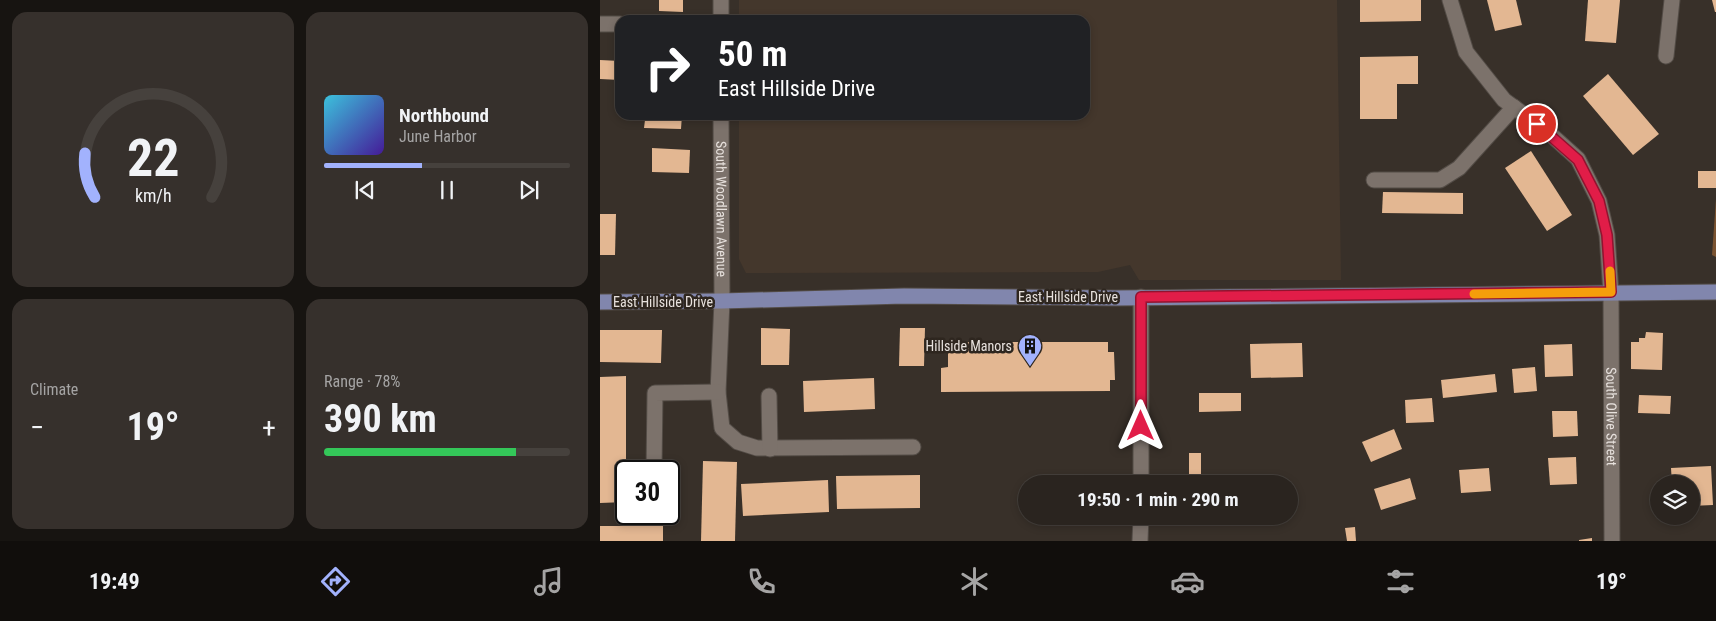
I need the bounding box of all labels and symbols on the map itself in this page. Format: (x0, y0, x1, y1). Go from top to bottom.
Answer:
pin (1516, 103, 1558, 145)
street label: South Woodlawn Avenue (713, 141, 730, 278)
street label: East Hillside Drive (1018, 289, 1118, 305)
street label: East Hillside Drive (613, 294, 713, 310)
building icon: Hillside Manors (1017, 333, 1043, 367)
place label: Hillside Manors (926, 338, 1012, 354)
street label: South Olive Street (1603, 367, 1620, 466)
position arrow (1114, 399, 1166, 451)
speed limit sign: 30 (615, 460, 680, 525)

